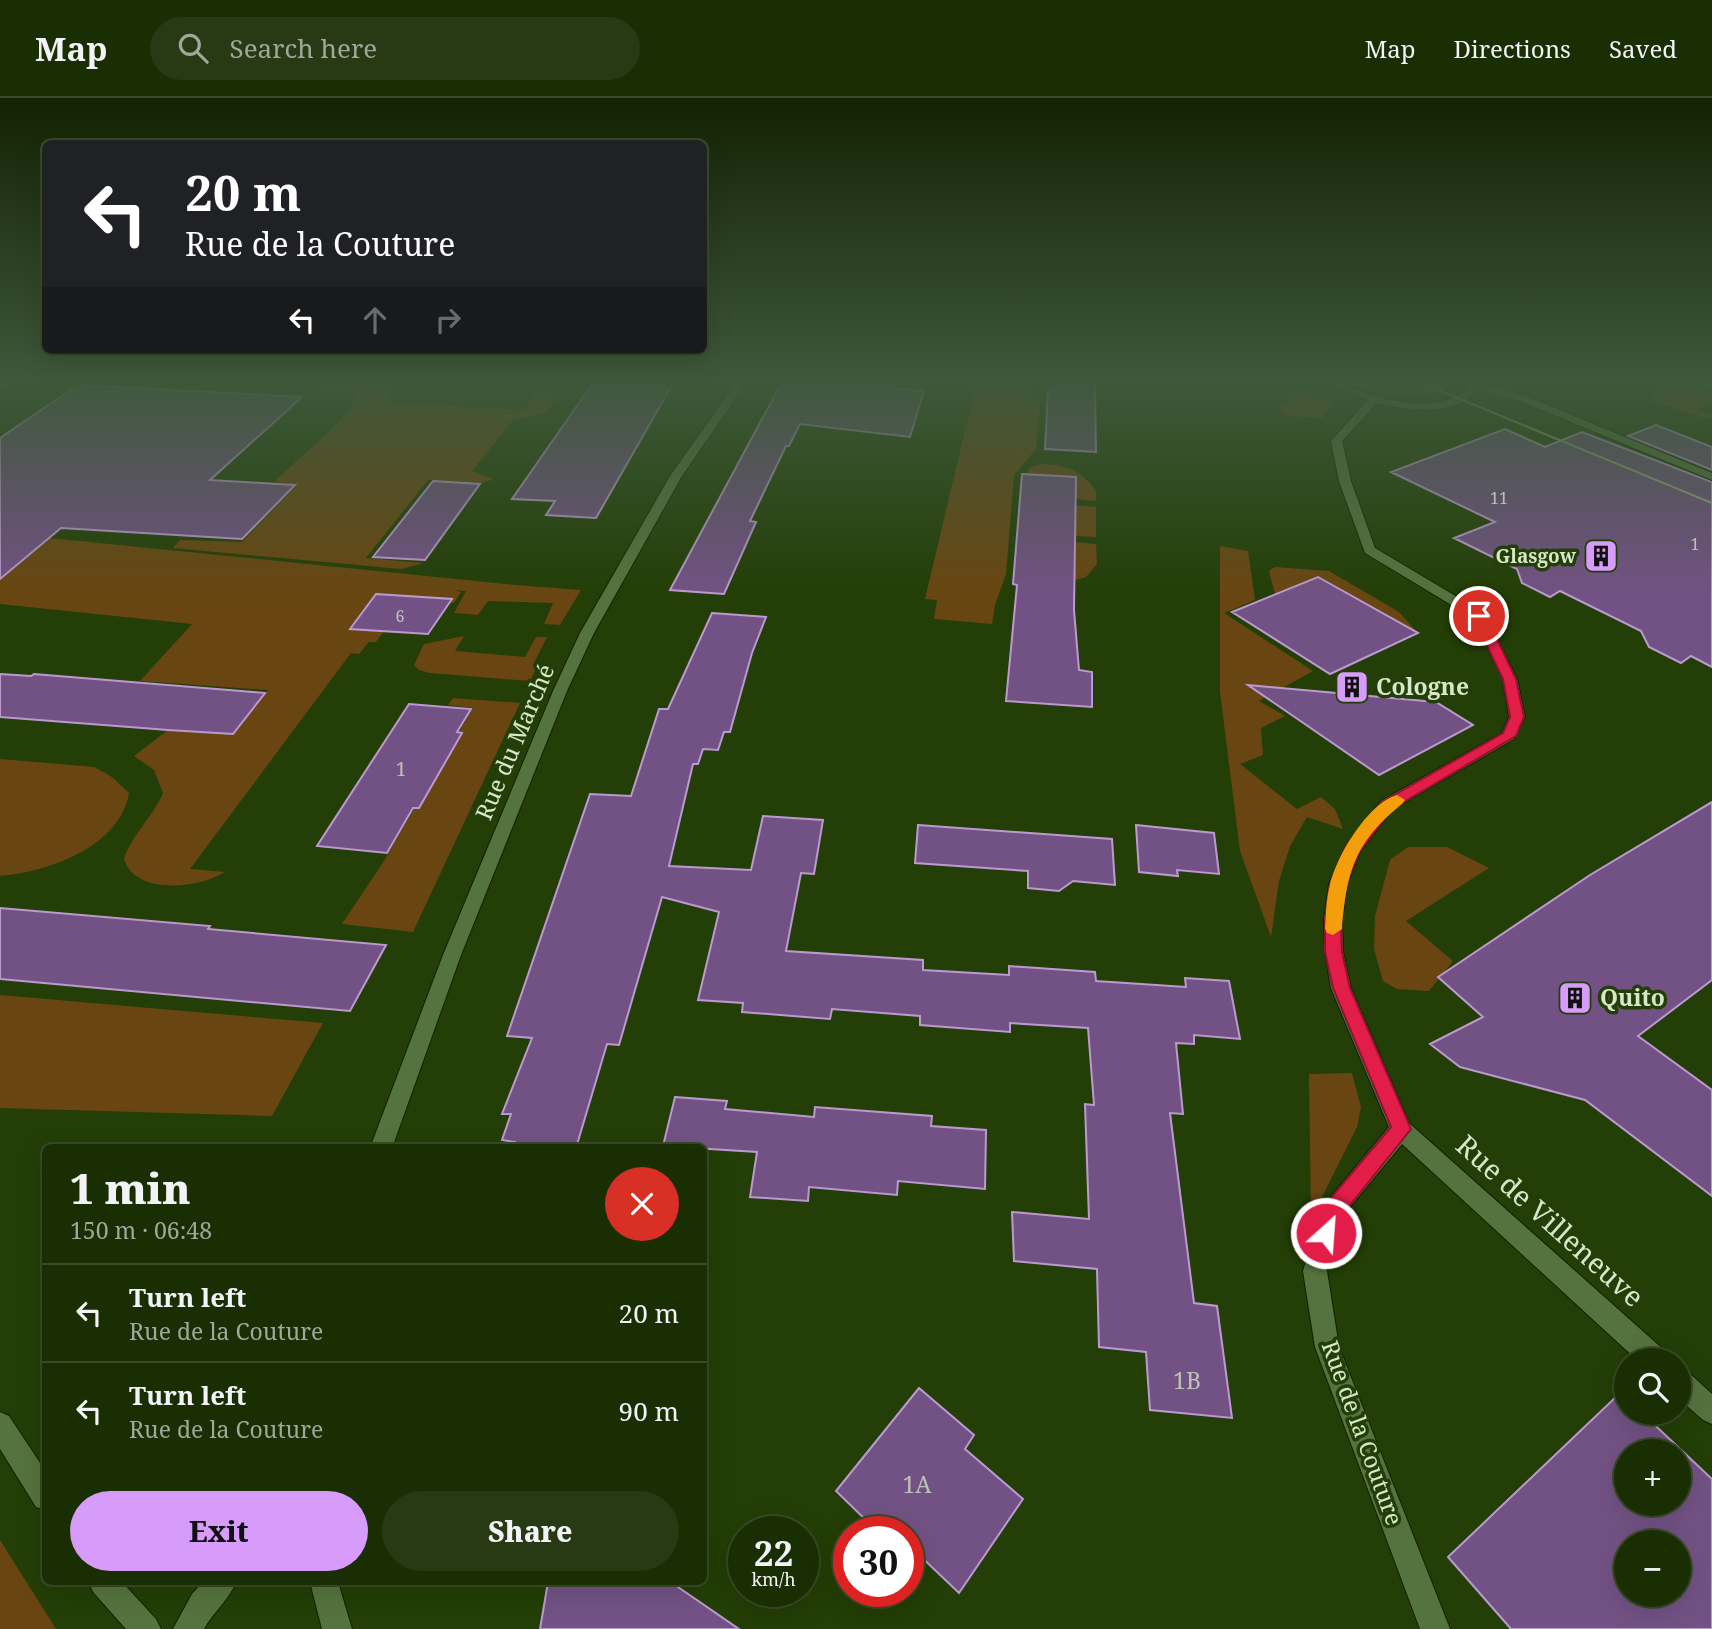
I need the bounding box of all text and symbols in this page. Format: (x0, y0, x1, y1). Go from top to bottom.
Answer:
search box (150, 17, 640, 80)
text: Map (35, 26, 108, 71)
icon: search (174, 29, 212, 67)
text: Search here (230, 30, 377, 66)
text: Map (1365, 32, 1416, 65)
text: Directions (1454, 32, 1571, 65)
text: Saved (1609, 32, 1677, 65)
text: 20 m (185, 159, 301, 225)
icon: left (70, 168, 161, 259)
text: Rue de la Couture (185, 222, 455, 265)
icon: left (283, 301, 321, 339)
icon: ahead (356, 301, 394, 339)
icon: right (429, 301, 467, 339)
house number: 11 (1490, 487, 1508, 509)
house number: 1 (1691, 533, 1699, 555)
building icon: Glasgow (1582, 537, 1620, 575)
place label: Glasgow (1496, 543, 1577, 569)
pin (1449, 586, 1509, 646)
icon: arrive (1460, 597, 1498, 635)
house number: 6 (396, 605, 405, 627)
street label: Rue du Marché (467, 659, 561, 824)
building icon: Cologne (1333, 668, 1371, 706)
place label: Cologne (1376, 670, 1469, 702)
house number: 1 (396, 756, 406, 782)
building icon: Quito (1556, 979, 1594, 1017)
place label: Quito (1600, 981, 1665, 1013)
street label: Rue de Villeneuve (1449, 1126, 1653, 1315)
text: 1 min (70, 1159, 191, 1216)
button: close (605, 1167, 679, 1241)
position arrow (1289, 1196, 1363, 1270)
text: 150 m · 06:48 (70, 1214, 212, 1246)
text: Turn left (129, 1279, 246, 1315)
icon: left (70, 1294, 108, 1332)
text: 20 m (619, 1295, 679, 1331)
text: Rue de la Couture (129, 1315, 323, 1347)
street label: Rue de la Couture (1315, 1336, 1411, 1529)
map controls (1614, 1348, 1691, 1607)
button: search (1614, 1348, 1691, 1425)
house number: 1B (1173, 1364, 1201, 1396)
text: Turn left (129, 1377, 246, 1413)
icon: left (70, 1392, 108, 1430)
text: 90 m (619, 1393, 679, 1429)
text: Rue de la Couture (129, 1413, 323, 1445)
button: + (1614, 1439, 1691, 1516)
house number: 1A (902, 1468, 932, 1500)
button: Exit (70, 1491, 368, 1571)
button: Share (382, 1491, 679, 1571)
speed limit sign: 30 (833, 1516, 924, 1607)
text: 22 (754, 1529, 793, 1576)
button: − (1614, 1530, 1691, 1607)
text: km/h (751, 1567, 796, 1591)

